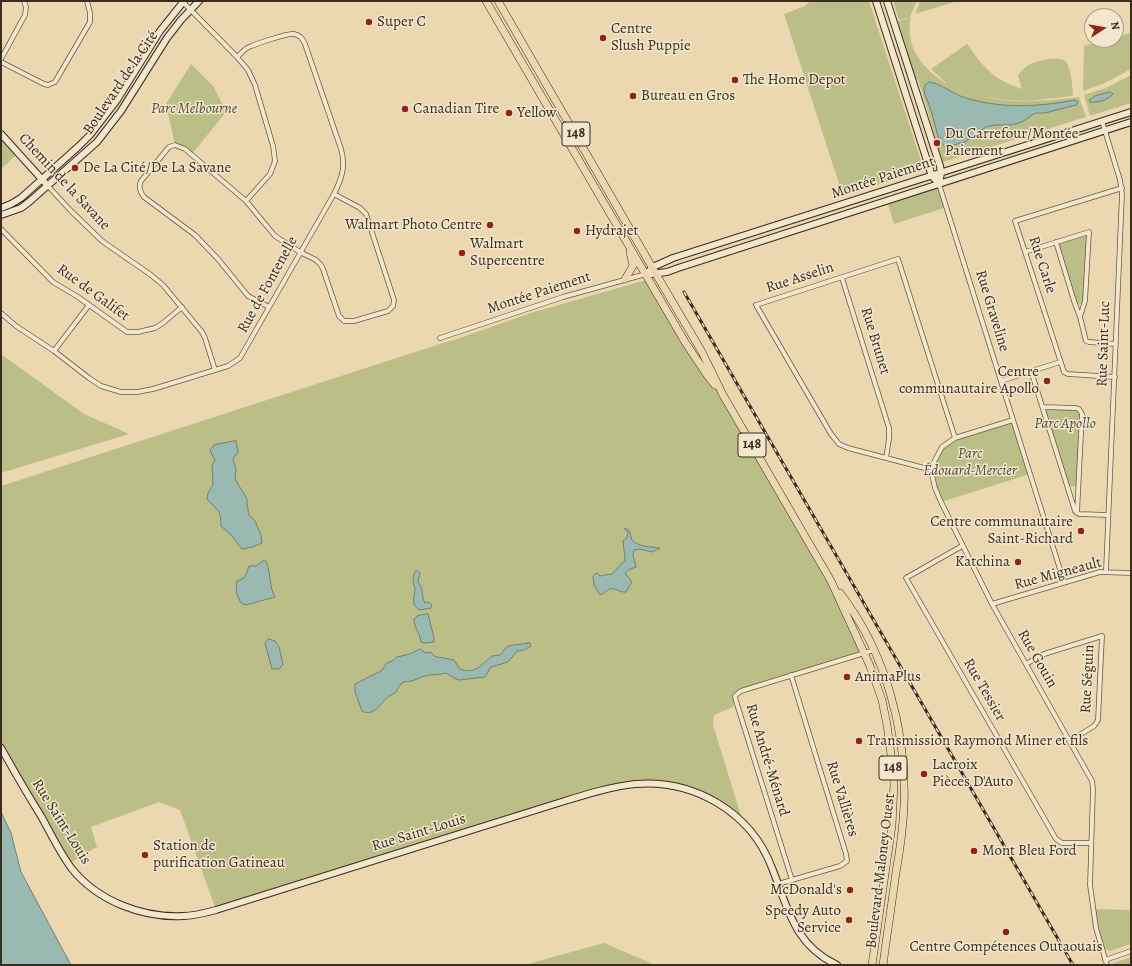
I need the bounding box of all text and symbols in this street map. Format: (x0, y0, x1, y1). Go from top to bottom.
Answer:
north arrow (1084, 8, 1124, 48)
place label: Super C (377, 13, 426, 31)
marker: Super C (364, 17, 374, 27)
place label: Centre Slush Puppie (611, 20, 691, 55)
text: N (1107, 20, 1123, 31)
street label: Boulevard de la Cité (80, 28, 162, 138)
marker: Centre Slush Puppie (598, 33, 608, 43)
place label: The Home Depot (743, 71, 846, 89)
marker: The Home Depot (730, 75, 740, 85)
place label: Bureau en Gros (641, 87, 735, 105)
marker: Bureau en Gros (628, 91, 638, 101)
park label: Parc Melbourne (151, 100, 237, 118)
place label: Canadian Tire (413, 100, 499, 118)
marker: Canadian Tire (400, 104, 410, 114)
place label: Yellow (517, 104, 556, 122)
marker: Yellow (504, 108, 514, 118)
road number: 148 (562, 122, 590, 146)
place label: Du Carrefour/Montée Paiement (945, 125, 1078, 160)
street label: Chemin de la Savane (14, 130, 114, 234)
marker: Du Carrefour/Montée Paiement (932, 138, 942, 148)
street label: Montée Paiement (829, 153, 937, 203)
place label: De La Cité/De La Savane (83, 159, 231, 177)
marker: De La Cité/De La Savane (70, 163, 80, 173)
place label: Walmart Photo Centre (345, 216, 482, 234)
marker: Walmart Photo Centre (485, 220, 495, 230)
place label: Hydrajet (585, 222, 638, 240)
marker: Hydrajet (572, 226, 582, 236)
street label: Rue de Fontenelle (234, 234, 302, 336)
street label: Rue Carle (1024, 234, 1060, 296)
place label: Walmart Supercentre (470, 235, 545, 270)
marker: Walmart Supercentre (457, 248, 467, 258)
street label: Rue Asselin (764, 259, 836, 297)
street label: Rue de Galifet (53, 261, 133, 325)
street label: Montée Paiement (485, 268, 593, 318)
street label: Rue Graveline (971, 268, 1013, 354)
street label: Rue Saint-Luc (1094, 301, 1114, 387)
street label: Rue Brunet (856, 305, 894, 377)
place label: Centre communautaire Apollo (899, 363, 1039, 398)
marker: Centre communautaire Apollo (1042, 376, 1052, 386)
park label: Parc Apollo (1034, 415, 1096, 433)
road number: 148 (738, 433, 766, 457)
park label: Parc Édouard-Mercier (923, 445, 1017, 480)
place label: Centre communautaire Saint-Richard (930, 513, 1073, 548)
marker: Centre communautaire Saint-Richard (1076, 526, 1086, 536)
place label: Katchina (955, 553, 1010, 571)
street label: Rue Migneault (1012, 554, 1104, 594)
marker: Katchina (1013, 557, 1023, 567)
street label: Rue Gouin (1013, 627, 1061, 691)
street label: Rue Séguin (1077, 644, 1099, 714)
street label: Rue Tessier (959, 655, 1009, 725)
place label: AnimaPlus (855, 668, 921, 686)
marker: AnimaPlus (842, 672, 852, 682)
street label: Rue André-Ménard (741, 702, 793, 818)
place label: Transmission Raymond Miner et fils (867, 732, 1088, 750)
marker: Transmission Raymond Miner et fils (854, 736, 864, 746)
road number: 148 (879, 756, 907, 780)
place label: Lacroix Pièces D'Auto (932, 756, 1013, 791)
street label: Rue Vallières (822, 759, 862, 839)
marker: Lacroix Pièces D'Auto (919, 769, 929, 779)
street label: Rue Saint-Louis (28, 776, 94, 868)
street label: Boulevard Maloney Ouest (863, 792, 899, 950)
street label: Rue Saint-Louis (370, 810, 468, 856)
place label: Station de purification Gatineau (153, 837, 285, 872)
place label: Mont Bleu Ford (982, 842, 1077, 860)
marker: Mont Bleu Ford (969, 846, 979, 856)
marker: Station de purification Gatineau (140, 850, 150, 860)
place label: McDonald's (770, 881, 842, 899)
marker: McDonald's (845, 885, 855, 895)
place label: Speedy Auto Service (765, 902, 841, 937)
marker: Speedy Auto Service (844, 915, 854, 925)
marker: Centre Compétences Outaouais (1001, 927, 1011, 937)
place label: Centre Compétences Outaouais (910, 938, 1102, 956)

